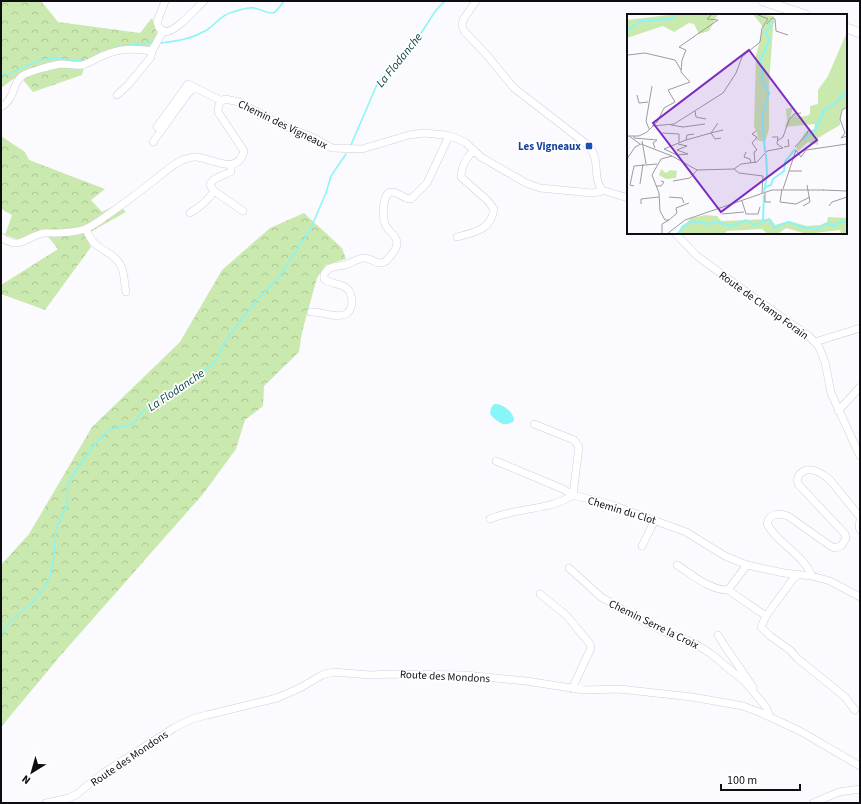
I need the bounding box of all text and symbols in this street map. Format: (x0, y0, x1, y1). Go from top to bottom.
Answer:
inset map (627, 14, 847, 234)
water label: La Flodanche (372, 29, 427, 91)
street label: Chemin des Vigneaux (236, 96, 330, 153)
place label: Les Vigneaux (518, 139, 581, 154)
marker: Les Vigneaux (584, 141, 594, 151)
street label: Route de Champ Forain (716, 268, 812, 343)
water label: La Flodanche (144, 365, 208, 416)
street label: Chemin du Clot (586, 493, 658, 528)
street label: Chemin Serre la Croix (606, 596, 701, 653)
street label: Route des Mondons (399, 667, 491, 686)
street label: Route des Mondons (88, 727, 171, 790)
north arrow (12, 752, 52, 792)
scale bar (721, 766, 800, 792)
text: N (19, 771, 34, 788)
text: 100 m (727, 772, 757, 789)

